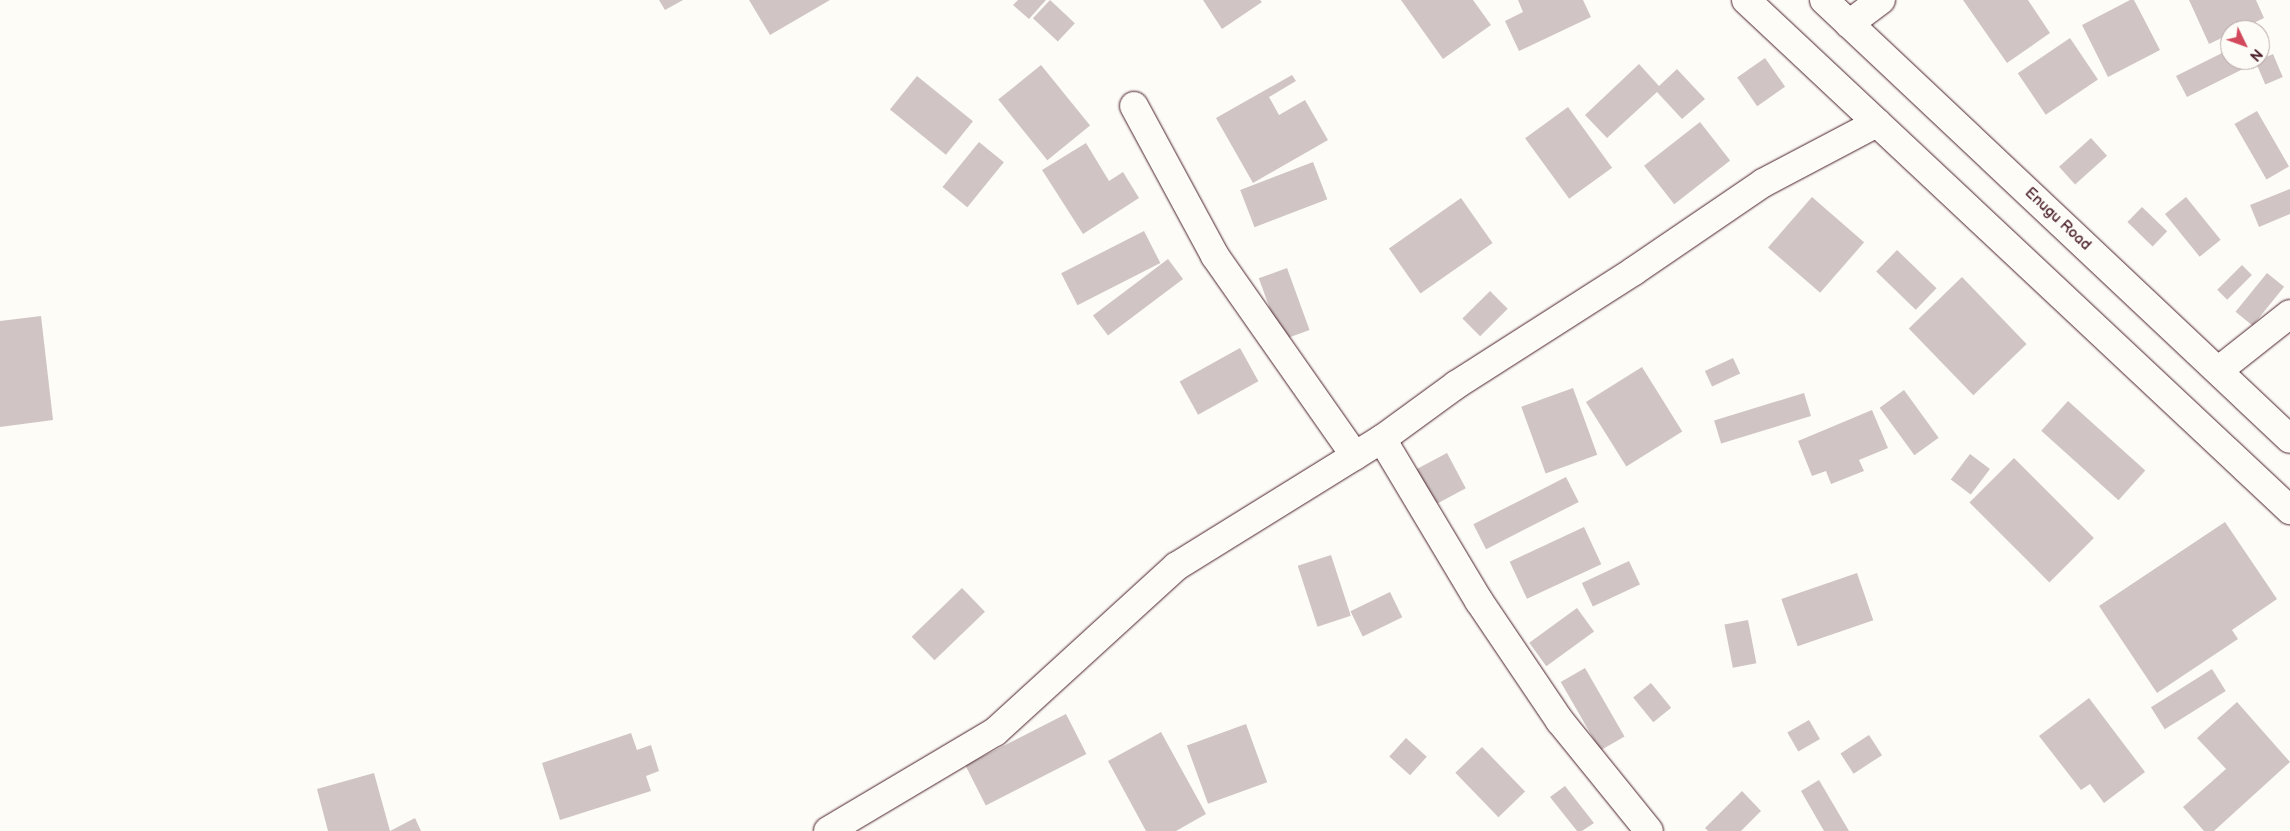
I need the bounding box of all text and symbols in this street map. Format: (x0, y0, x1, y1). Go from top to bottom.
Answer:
north arrow (2220, 20, 2270, 70)
text: N (2246, 45, 2266, 64)
street label: Enugu Road (2021, 184, 2095, 254)

